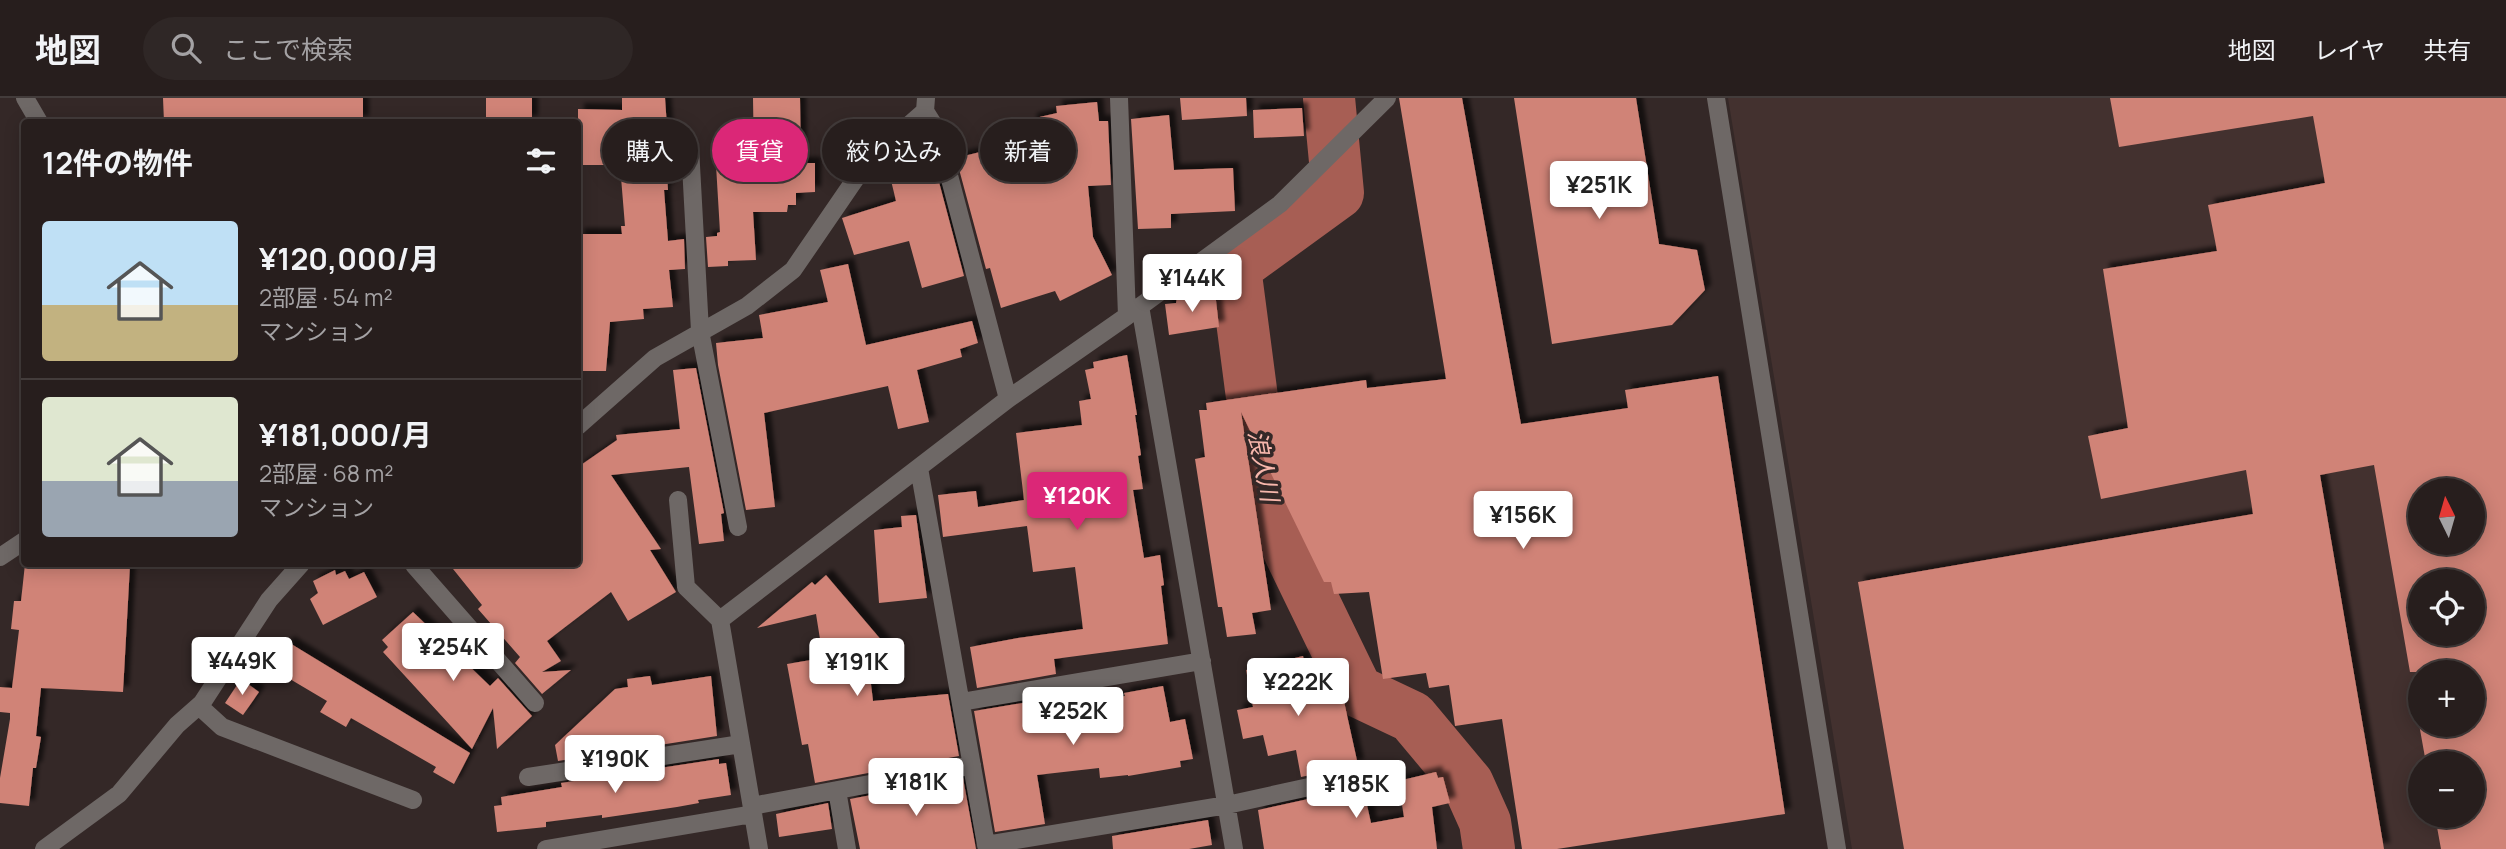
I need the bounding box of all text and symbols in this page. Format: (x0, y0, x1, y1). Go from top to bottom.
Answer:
search box (143, 17, 633, 80)
text: 地図 (35, 27, 101, 72)
icon: search (167, 29, 205, 67)
text: ここで検索 (223, 31, 353, 67)
text: 地図 (2228, 33, 2276, 66)
text: レイヤ (2314, 33, 2385, 66)
text: 共有 (2423, 33, 2471, 66)
chip: 購入 (602, 119, 698, 182)
chip: 賃貸 (712, 119, 808, 182)
chip: 絞り込み (822, 119, 966, 182)
chip: 新着 (980, 119, 1076, 182)
text: 12件の物件 (42, 142, 193, 183)
icon: filters (522, 142, 560, 180)
pin: ¥251K (1550, 162, 1648, 221)
text: ¥251K (1566, 168, 1632, 200)
text: ¥120,000/月 (259, 238, 439, 279)
icon: home (98, 249, 182, 333)
pin: ¥144K (1143, 254, 1241, 314)
text: ¥144K (1159, 261, 1225, 293)
text: 2部屋 · 54 m² (259, 281, 393, 313)
text: マンション (259, 315, 374, 347)
text: ¥181,000/月 (259, 414, 432, 455)
icon: home (98, 425, 182, 509)
water label: 浪人川 (1241, 427, 1288, 507)
text: 2部屋 · 68 m² (259, 457, 393, 489)
pin: ¥120K (1028, 472, 1126, 532)
north arrow (2408, 478, 2485, 555)
map controls (2408, 478, 2485, 828)
text: ¥120K (1043, 479, 1111, 511)
text: マンション (259, 491, 374, 523)
pin: ¥156K (1474, 491, 1572, 551)
text: ¥156K (1490, 498, 1556, 530)
button: locate (2408, 569, 2485, 646)
pin: ¥254K (404, 624, 502, 683)
text: ¥254K (418, 630, 488, 662)
pin: ¥449K (193, 638, 291, 697)
pin: ¥191K (808, 638, 906, 698)
text: ¥449K (208, 644, 276, 676)
text: ¥191K (825, 645, 889, 677)
pin: ¥222K (1249, 658, 1347, 718)
button: + (2408, 660, 2485, 737)
text: ¥222K (1263, 665, 1333, 697)
pin: ¥252K (1024, 688, 1122, 747)
text: ¥252K (1038, 694, 1108, 726)
pin: ¥190K (566, 736, 664, 795)
text: ¥190K (581, 742, 649, 774)
button: − (2408, 751, 2485, 828)
pin: ¥181K (867, 758, 965, 818)
pin: ¥185K (1307, 760, 1405, 820)
text: ¥181K (884, 765, 948, 797)
text: ¥185K (1323, 767, 1389, 799)

